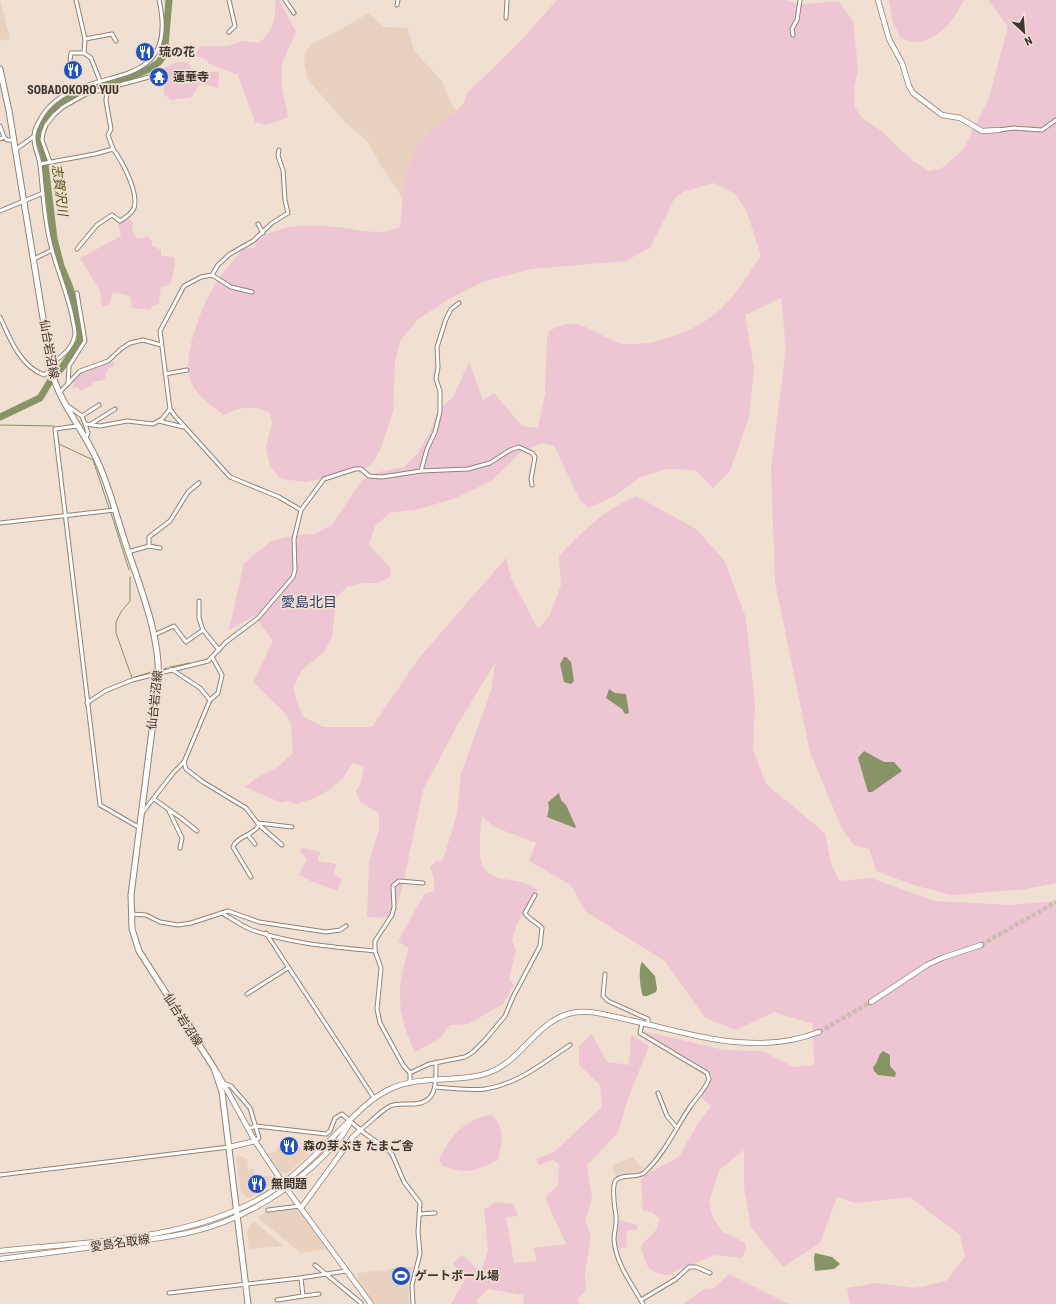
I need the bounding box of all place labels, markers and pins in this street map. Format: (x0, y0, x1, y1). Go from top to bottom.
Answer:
restaurant icon: 琉の花 (134, 41, 156, 63)
place label: 琉の花 (159, 45, 195, 59)
restaurant icon: SOBADOKORO YUU (62, 59, 84, 81)
temple icon: 蓮華寺 (148, 66, 170, 88)
place label: 蓮華寺 (173, 70, 209, 84)
place label: SOBADOKORO YUU (27, 83, 119, 97)
restaurant icon: 森の芽ぶき たまご舎 (278, 1135, 300, 1157)
place label: 森の芽ぶき たまご舎 (303, 1139, 413, 1153)
restaurant icon: 無問題 (246, 1173, 268, 1195)
place label: 無問題 (271, 1177, 307, 1191)
sports icon: ゲートボール場 (390, 1265, 412, 1287)
place label: ゲートボール場 (415, 1269, 499, 1283)

